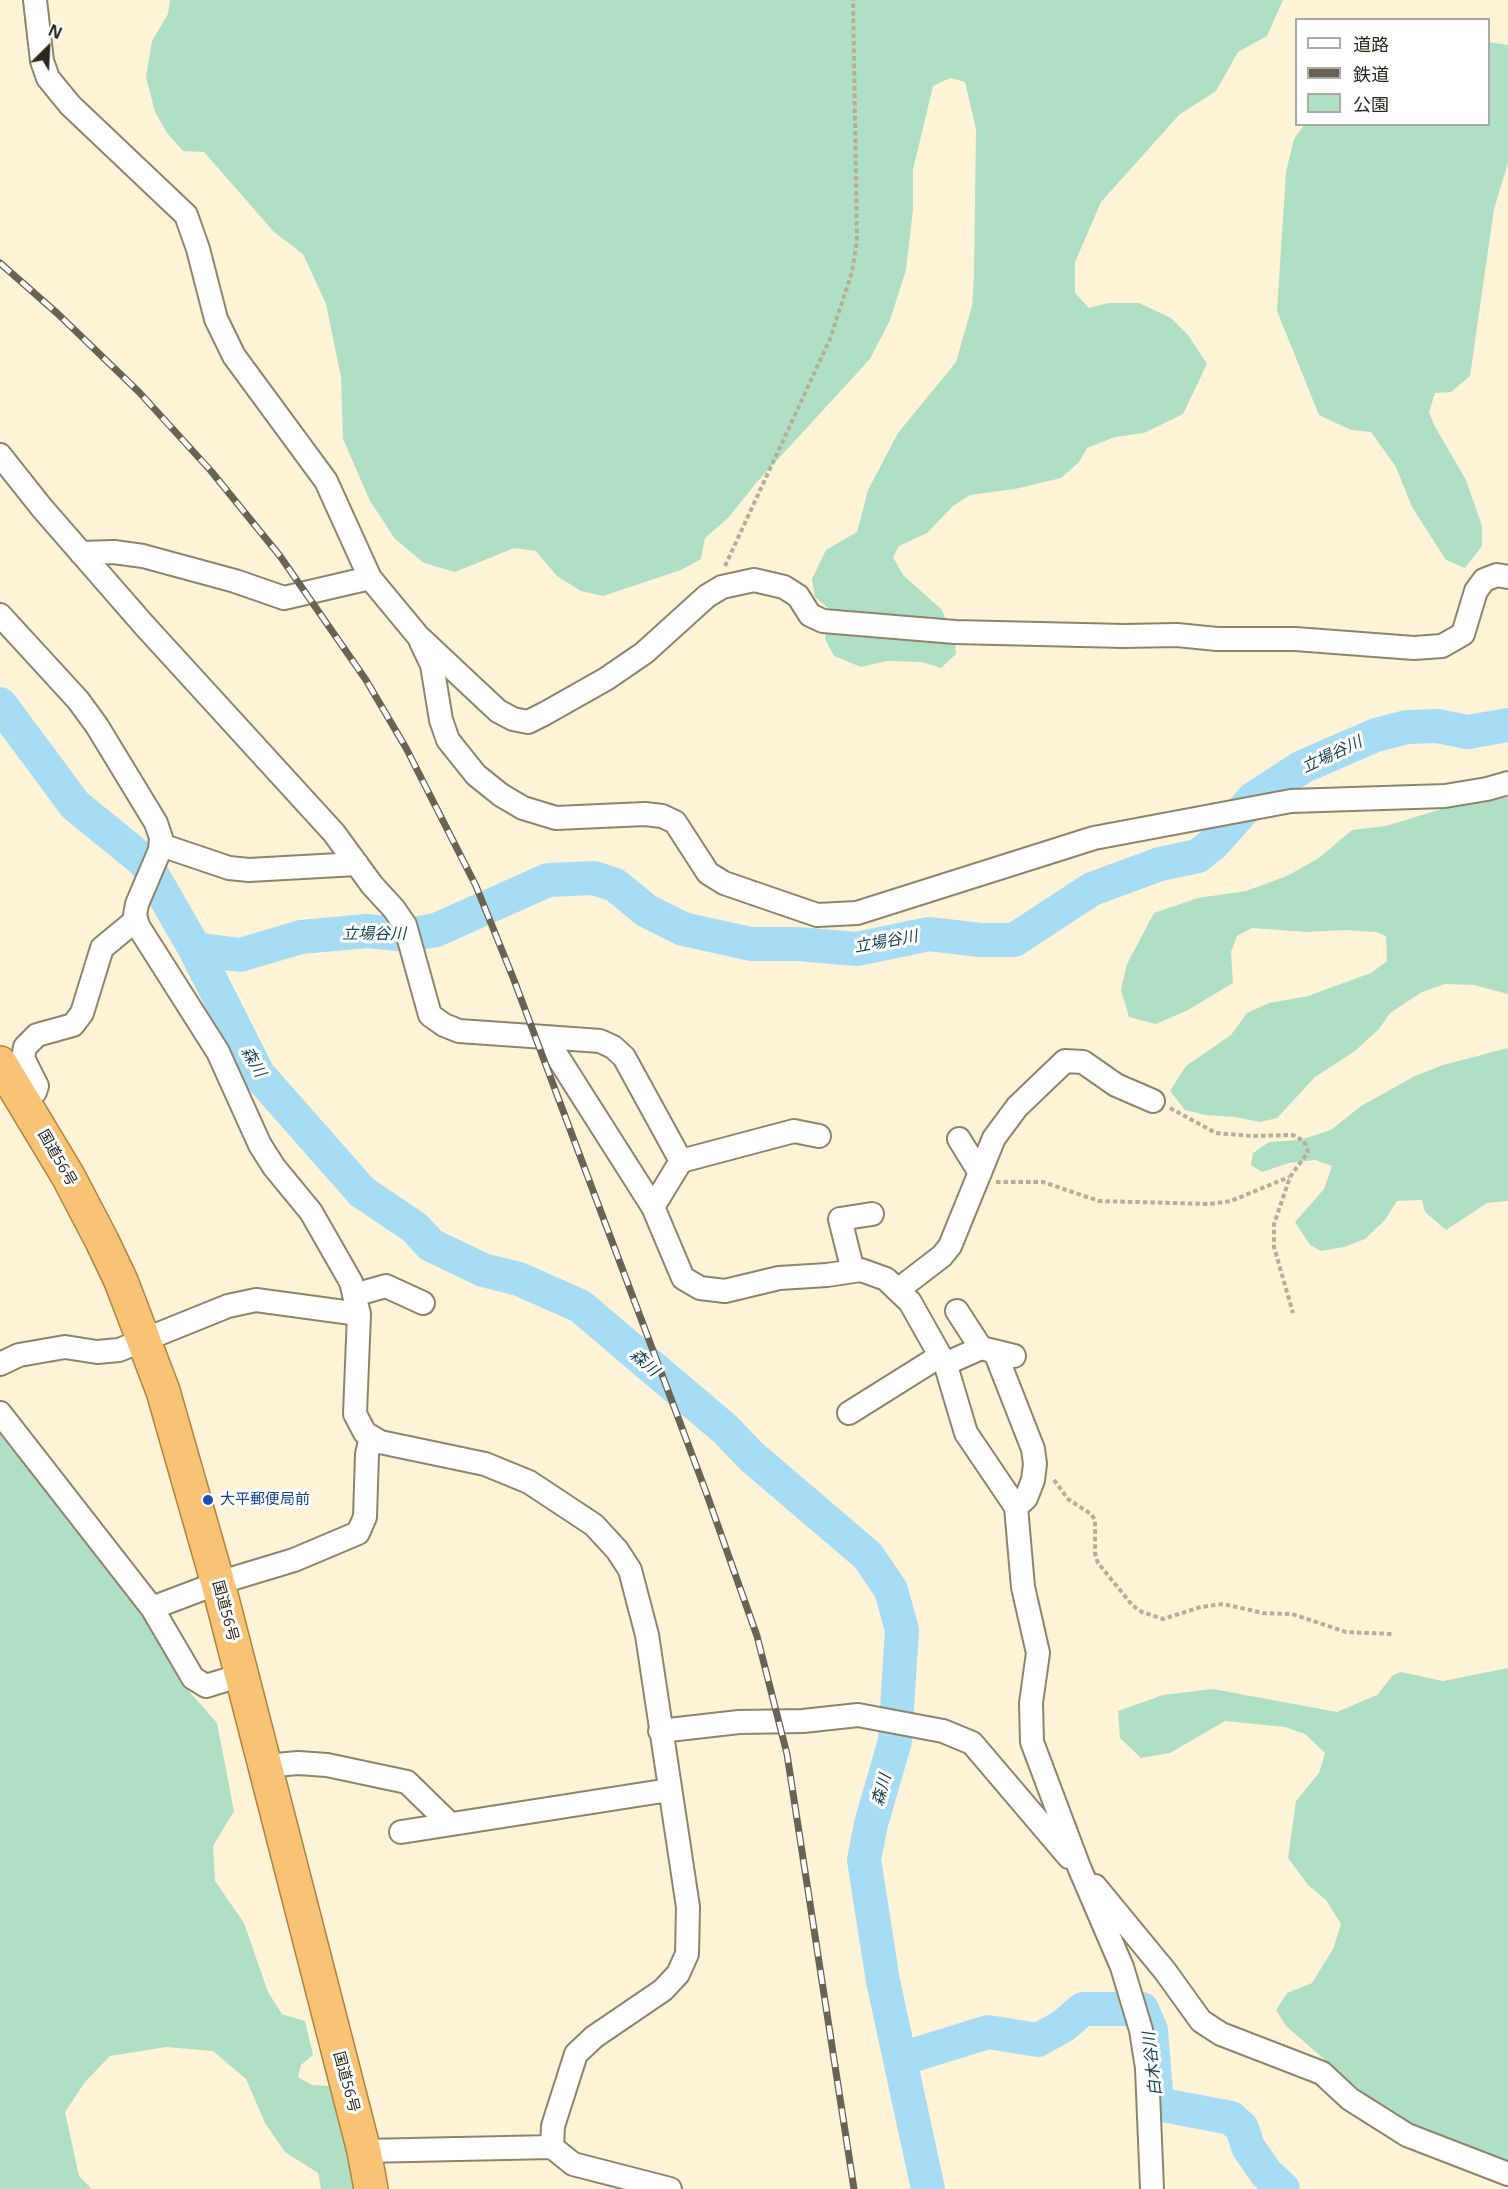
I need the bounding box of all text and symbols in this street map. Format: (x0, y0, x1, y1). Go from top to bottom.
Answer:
north arrow (18, 18, 78, 78)
legend (1295, 18, 1490, 126)
text: N (45, 19, 66, 44)
text: 道路 (1353, 32, 1389, 56)
text: 鉄道 (1353, 62, 1389, 86)
text: 公園 (1353, 92, 1389, 116)
water label: 立場谷川 (1299, 733, 1365, 777)
water label: 立場谷川 (342, 924, 406, 944)
water label: 立場谷川 (853, 927, 919, 957)
water label: 森川 (237, 1043, 269, 1081)
street label: 国道56号 (34, 1127, 80, 1189)
water label: 森川 (626, 1345, 662, 1381)
place label: 大平郵便局前 (220, 1491, 310, 1509)
marker: 大平郵便局前 (201, 1493, 215, 1507)
street label: 国道56号 (208, 1579, 242, 1643)
water label: 森川 (869, 1772, 895, 1808)
water label: 白木谷川 (1140, 2031, 1166, 2097)
street label: 国道56号 (329, 2050, 363, 2114)

